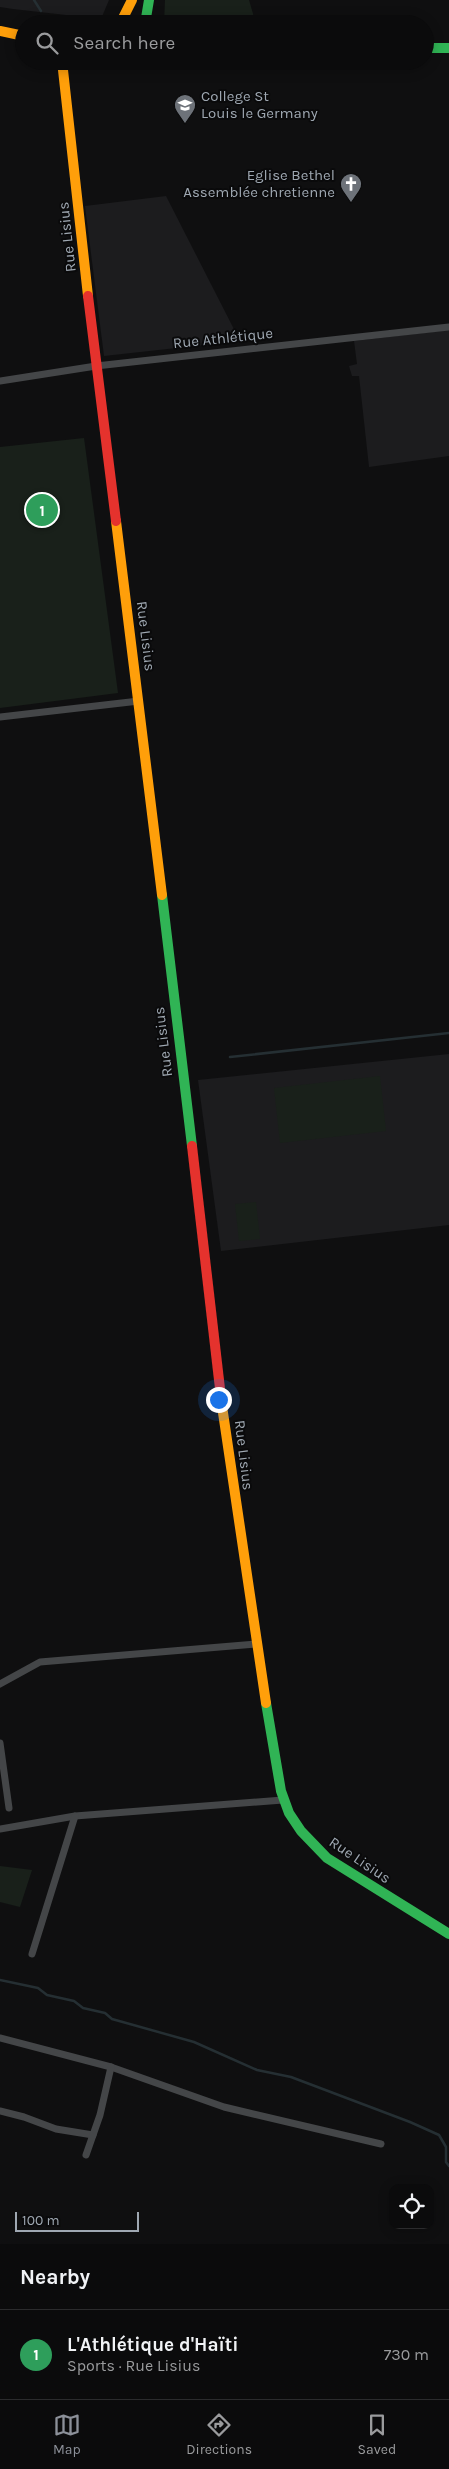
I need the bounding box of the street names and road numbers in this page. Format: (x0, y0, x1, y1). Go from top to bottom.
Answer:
street label: Rue Lisius (54, 201, 80, 273)
street label: Rue Athlétique (172, 324, 274, 352)
street label: Rue Lisius (133, 600, 159, 672)
street label: Rue Lisius (150, 1006, 176, 1078)
street label: Rue Lisius (231, 1419, 257, 1491)
street label: Rue Lisius (326, 1833, 394, 1887)

